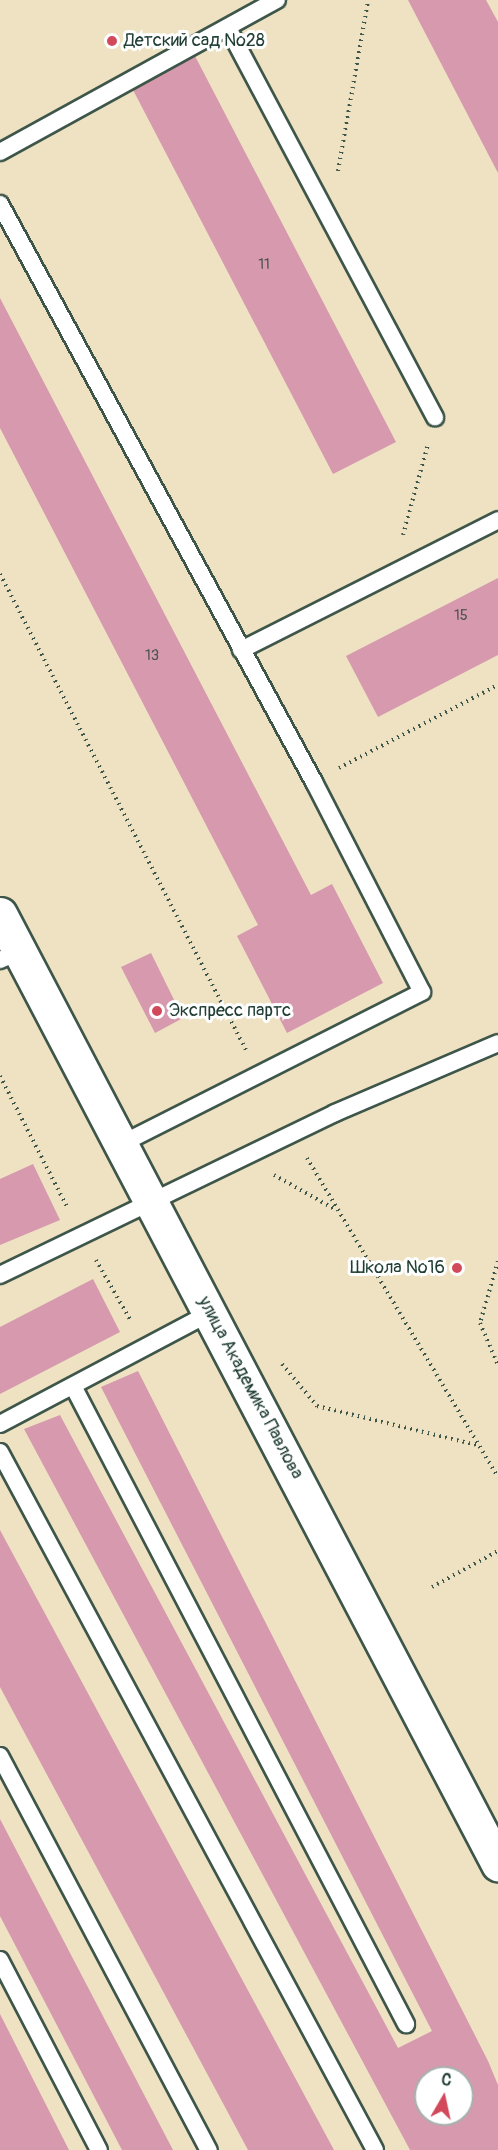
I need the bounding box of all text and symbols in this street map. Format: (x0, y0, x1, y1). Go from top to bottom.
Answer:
place label: Детский сад №28 (124, 30, 265, 52)
marker: Детский сад №28 (105, 34, 119, 48)
house number: 11 (258, 256, 270, 274)
house number: 15 (454, 607, 468, 625)
house number: 13 (145, 647, 159, 665)
place label: Экспресс партс (169, 1000, 291, 1022)
marker: Экспресс партс (150, 1004, 164, 1018)
place label: Школа №16 (350, 1257, 445, 1279)
marker: Школа №16 (450, 1261, 464, 1275)
street label: улица Академика Павлова (193, 1293, 307, 1483)
north arrow (414, 2066, 474, 2126)
text: С (440, 2070, 453, 2091)

